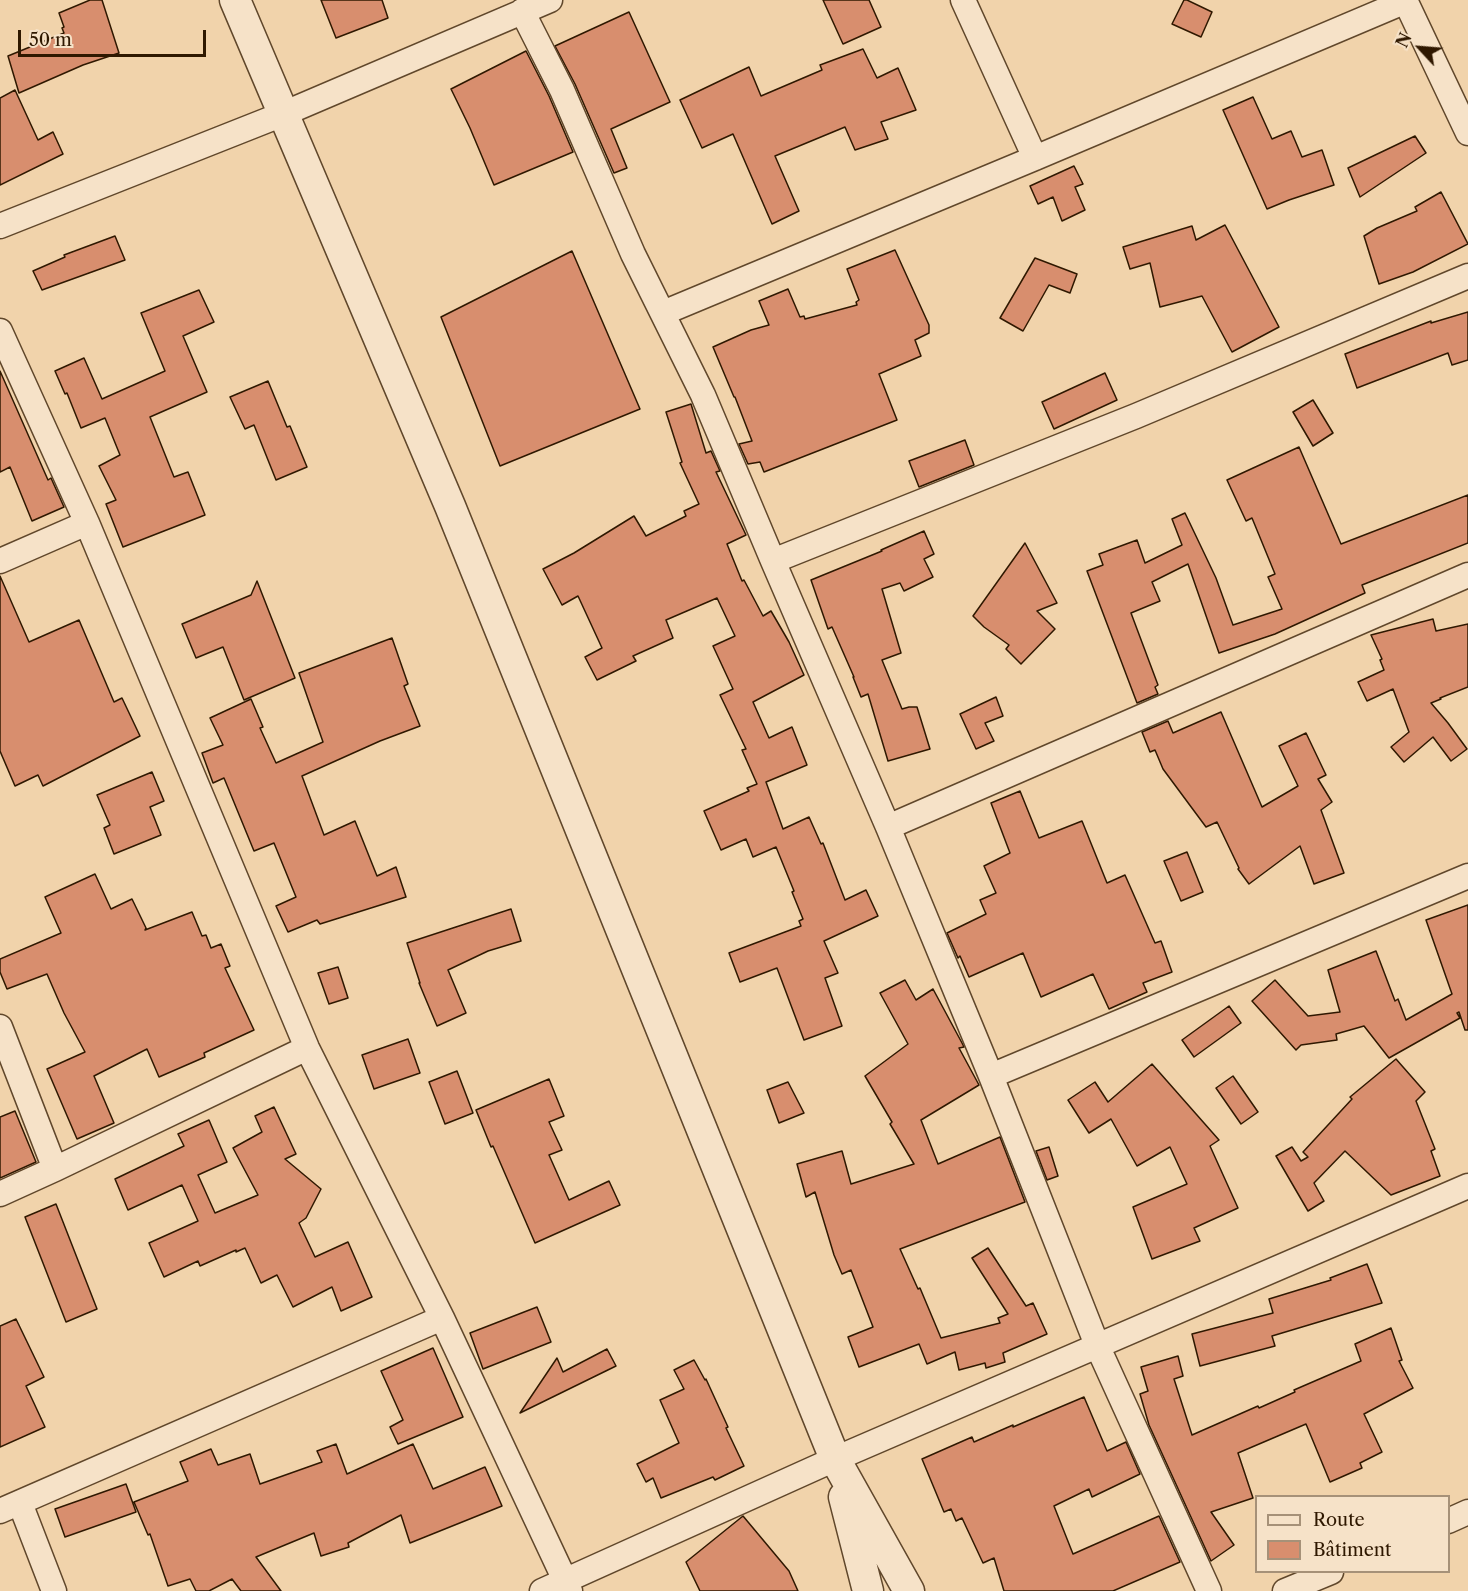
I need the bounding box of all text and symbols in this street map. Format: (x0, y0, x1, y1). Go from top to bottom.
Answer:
scale bar (21, 18, 208, 56)
north arrow (1390, 18, 1450, 78)
text: 50 m (29, 29, 72, 51)
text: N (1392, 29, 1416, 51)
legend (1255, 1495, 1450, 1573)
text: Route (1313, 1509, 1365, 1531)
text: Bâtiment (1313, 1539, 1391, 1561)

